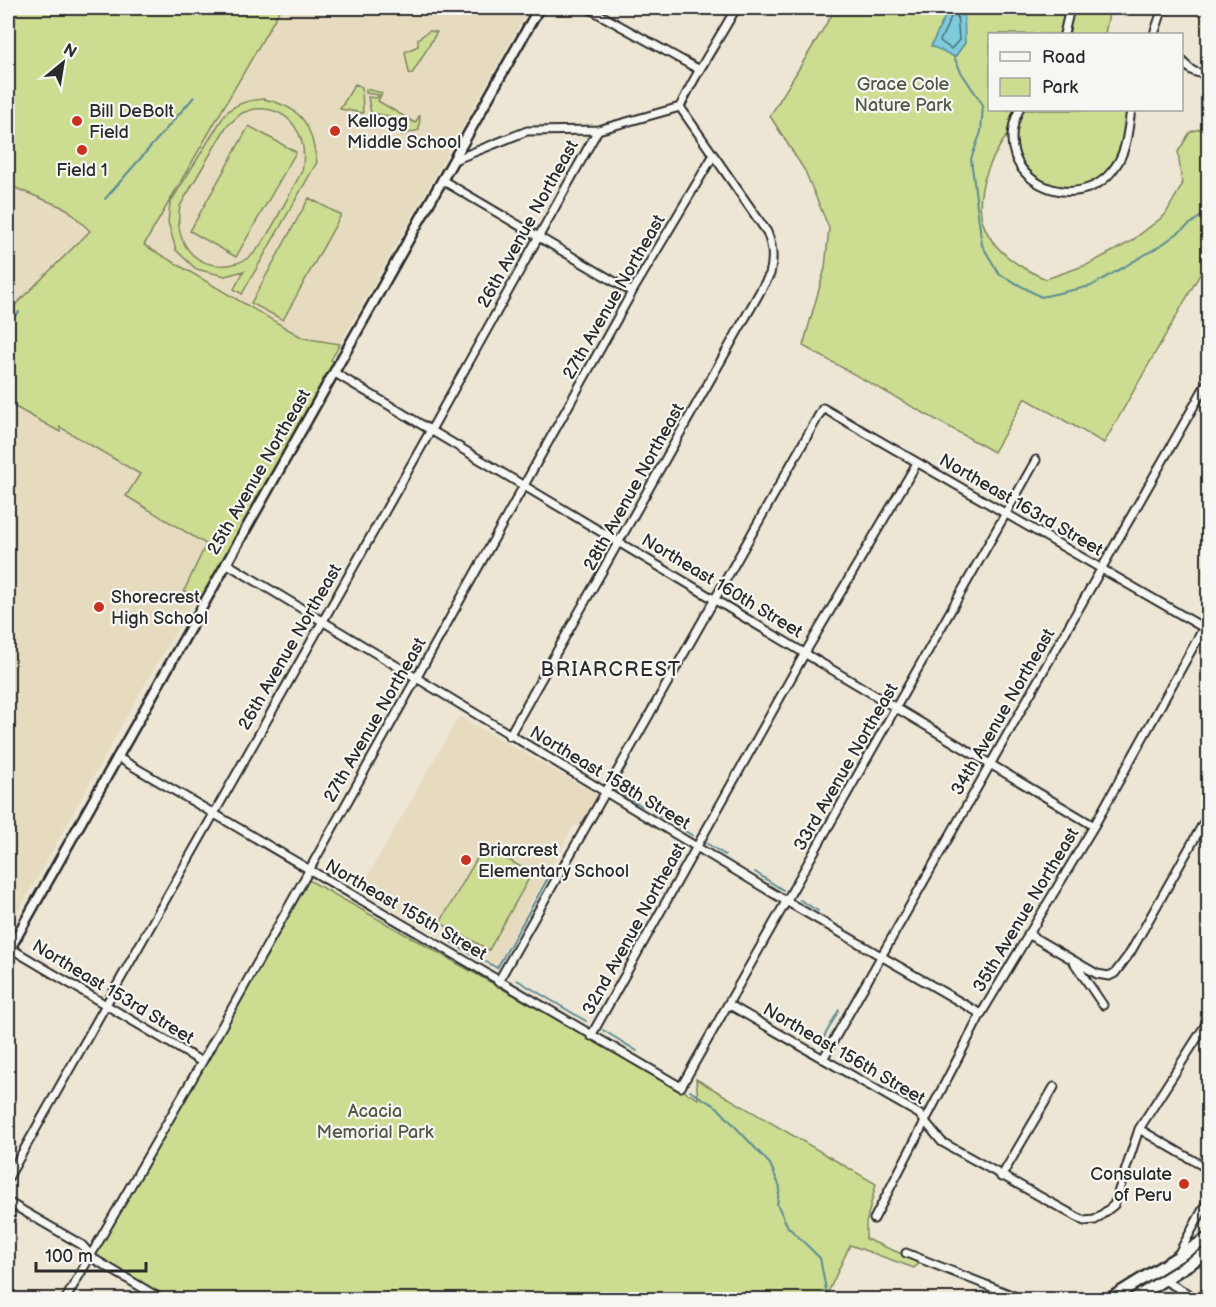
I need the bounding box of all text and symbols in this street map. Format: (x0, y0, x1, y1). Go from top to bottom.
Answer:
north arrow (33, 33, 93, 93)
legend (988, 33, 1183, 111)
text: N (60, 40, 80, 63)
text: Road (1042, 47, 1086, 68)
park label: Grace Cole Nature Park (855, 74, 952, 116)
text: Park (1042, 77, 1078, 98)
place label: Bill DeBolt Field (89, 101, 175, 143)
place label: Kellogg Middle School (347, 111, 461, 153)
marker: Bill DeBolt Field (70, 114, 84, 128)
marker: Kellogg Middle School (328, 124, 342, 138)
street label: 26th Avenue Northeast (473, 136, 583, 312)
marker: Field 1 (75, 143, 89, 157)
place label: Field 1 (56, 160, 108, 181)
street label: 27th Avenue Northeast (558, 211, 670, 383)
street label: 25th Avenue Northeast (203, 385, 315, 559)
street label: 28th Avenue Northeast (579, 399, 689, 574)
street label: Northeast 163rd Street (935, 450, 1107, 561)
street label: Northeast 160th Street (638, 530, 807, 643)
street label: 26th Avenue Northeast (234, 560, 346, 734)
place label: Shorecrest High School (111, 587, 208, 629)
marker: Shorecrest High School (92, 600, 106, 614)
street label: 34th Avenue Northeast (947, 625, 1060, 799)
street label: 27th Avenue Northeast (319, 634, 431, 806)
district label: BRIARCREST (541, 658, 681, 682)
street label: 33rd Avenue Northeast (789, 679, 903, 855)
street label: Northeast 158th Street (526, 722, 694, 834)
street label: 35th Avenue Northeast (969, 824, 1084, 996)
street label: 32nd Avenue Northeast (578, 839, 690, 1019)
place label: Briarcrest Elementary School (478, 840, 629, 882)
marker: Briarcrest Elementary School (459, 853, 473, 867)
street label: Northeast 155th Street (321, 855, 491, 965)
street label: Northeast 153rd Street (28, 935, 198, 1049)
street label: Northeast 156th Street (759, 999, 929, 1109)
park label: Acacia Memorial Park (316, 1101, 434, 1143)
place label: Consulate of Peru (1090, 1164, 1172, 1206)
marker: Consulate of Peru (1177, 1177, 1191, 1191)
scale bar (36, 1235, 146, 1273)
text: 100 m (45, 1246, 93, 1267)

